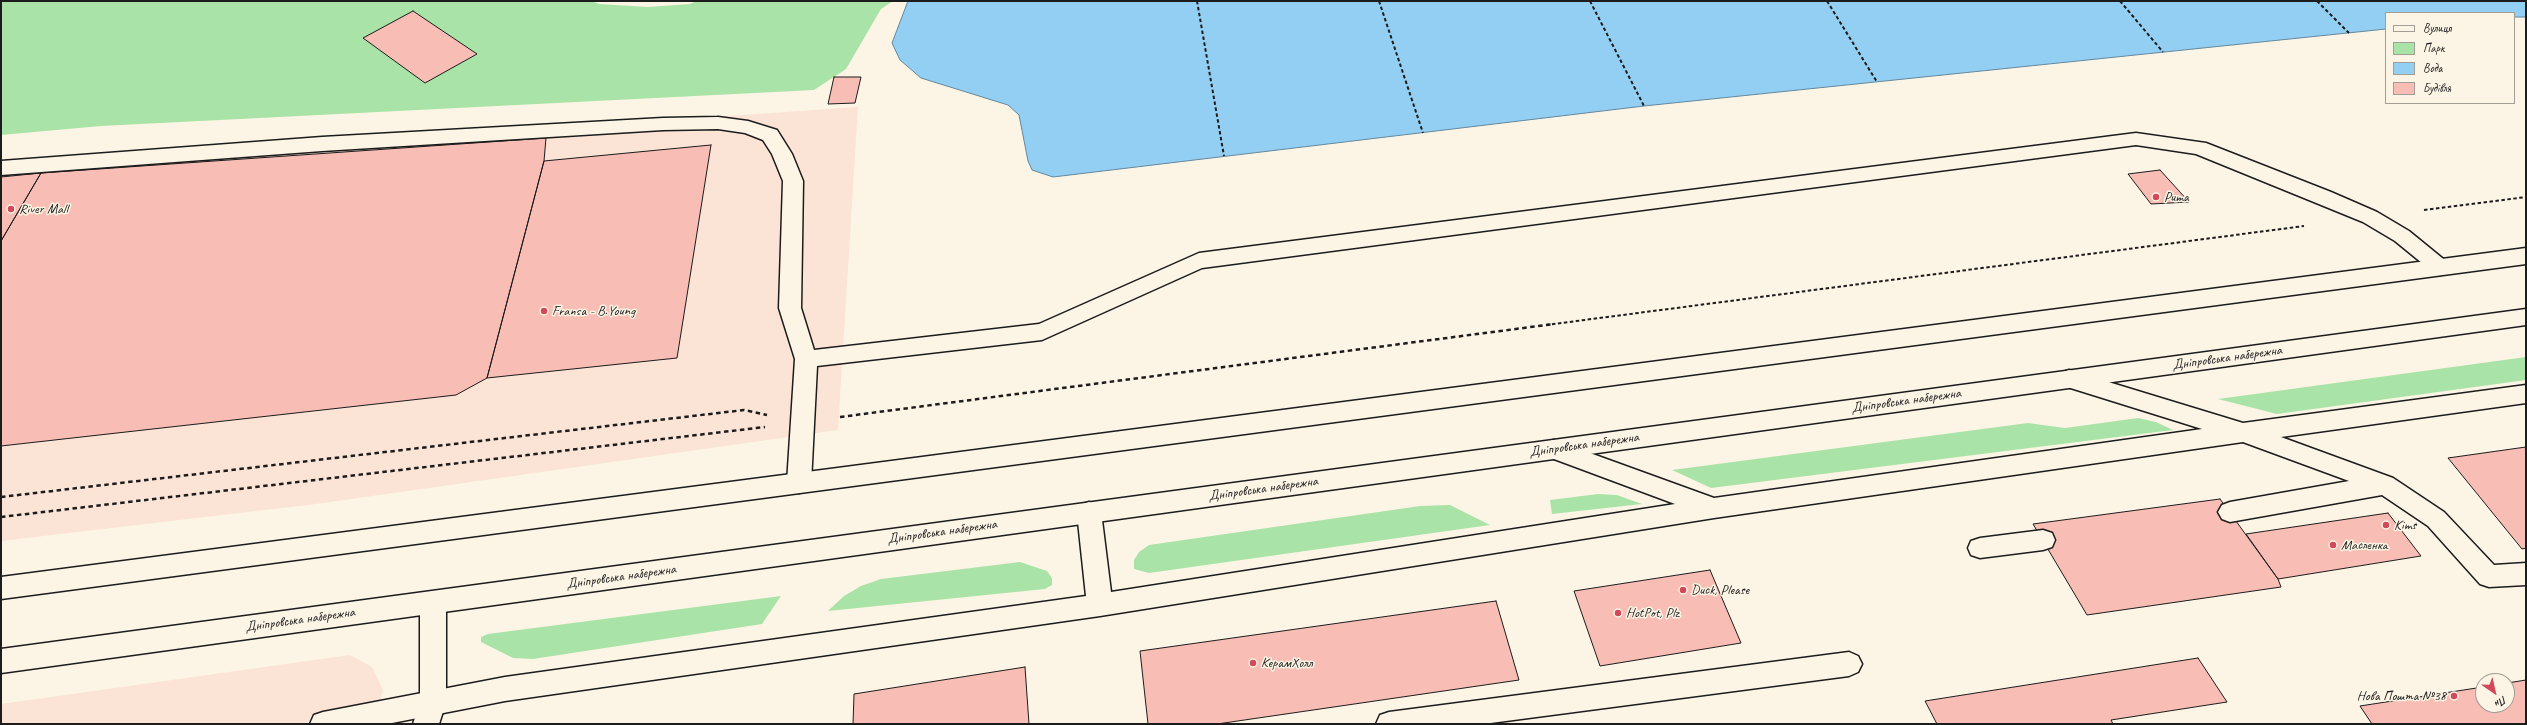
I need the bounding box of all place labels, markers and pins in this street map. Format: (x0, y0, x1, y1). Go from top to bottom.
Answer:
place label: Puma (2164, 189, 2189, 205)
marker: Puma (2151, 192, 2161, 202)
place label: River Mall (19, 201, 68, 217)
marker: River Mall (6, 204, 16, 214)
place label: Fransa - B.Young (552, 303, 635, 319)
marker: Fransa - B.Young (539, 306, 549, 316)
place label: Kims (2394, 517, 2416, 533)
marker: Kims (2381, 520, 2391, 530)
place label: Масленка (2341, 537, 2388, 553)
marker: Масленка (2328, 540, 2338, 550)
place label: Duck, Please (1691, 582, 1749, 598)
marker: Duck, Please (1678, 585, 1688, 595)
place label: HotPot, Plz (1626, 605, 1679, 621)
marker: HotPot, Plz (1613, 608, 1623, 618)
place label: КерамХолл (1261, 655, 1312, 671)
marker: КерамХолл (1248, 658, 1258, 668)
place label: Нова Пошта №38 (2357, 688, 2446, 704)
marker: Нова Пошта №38 (2449, 691, 2459, 701)

